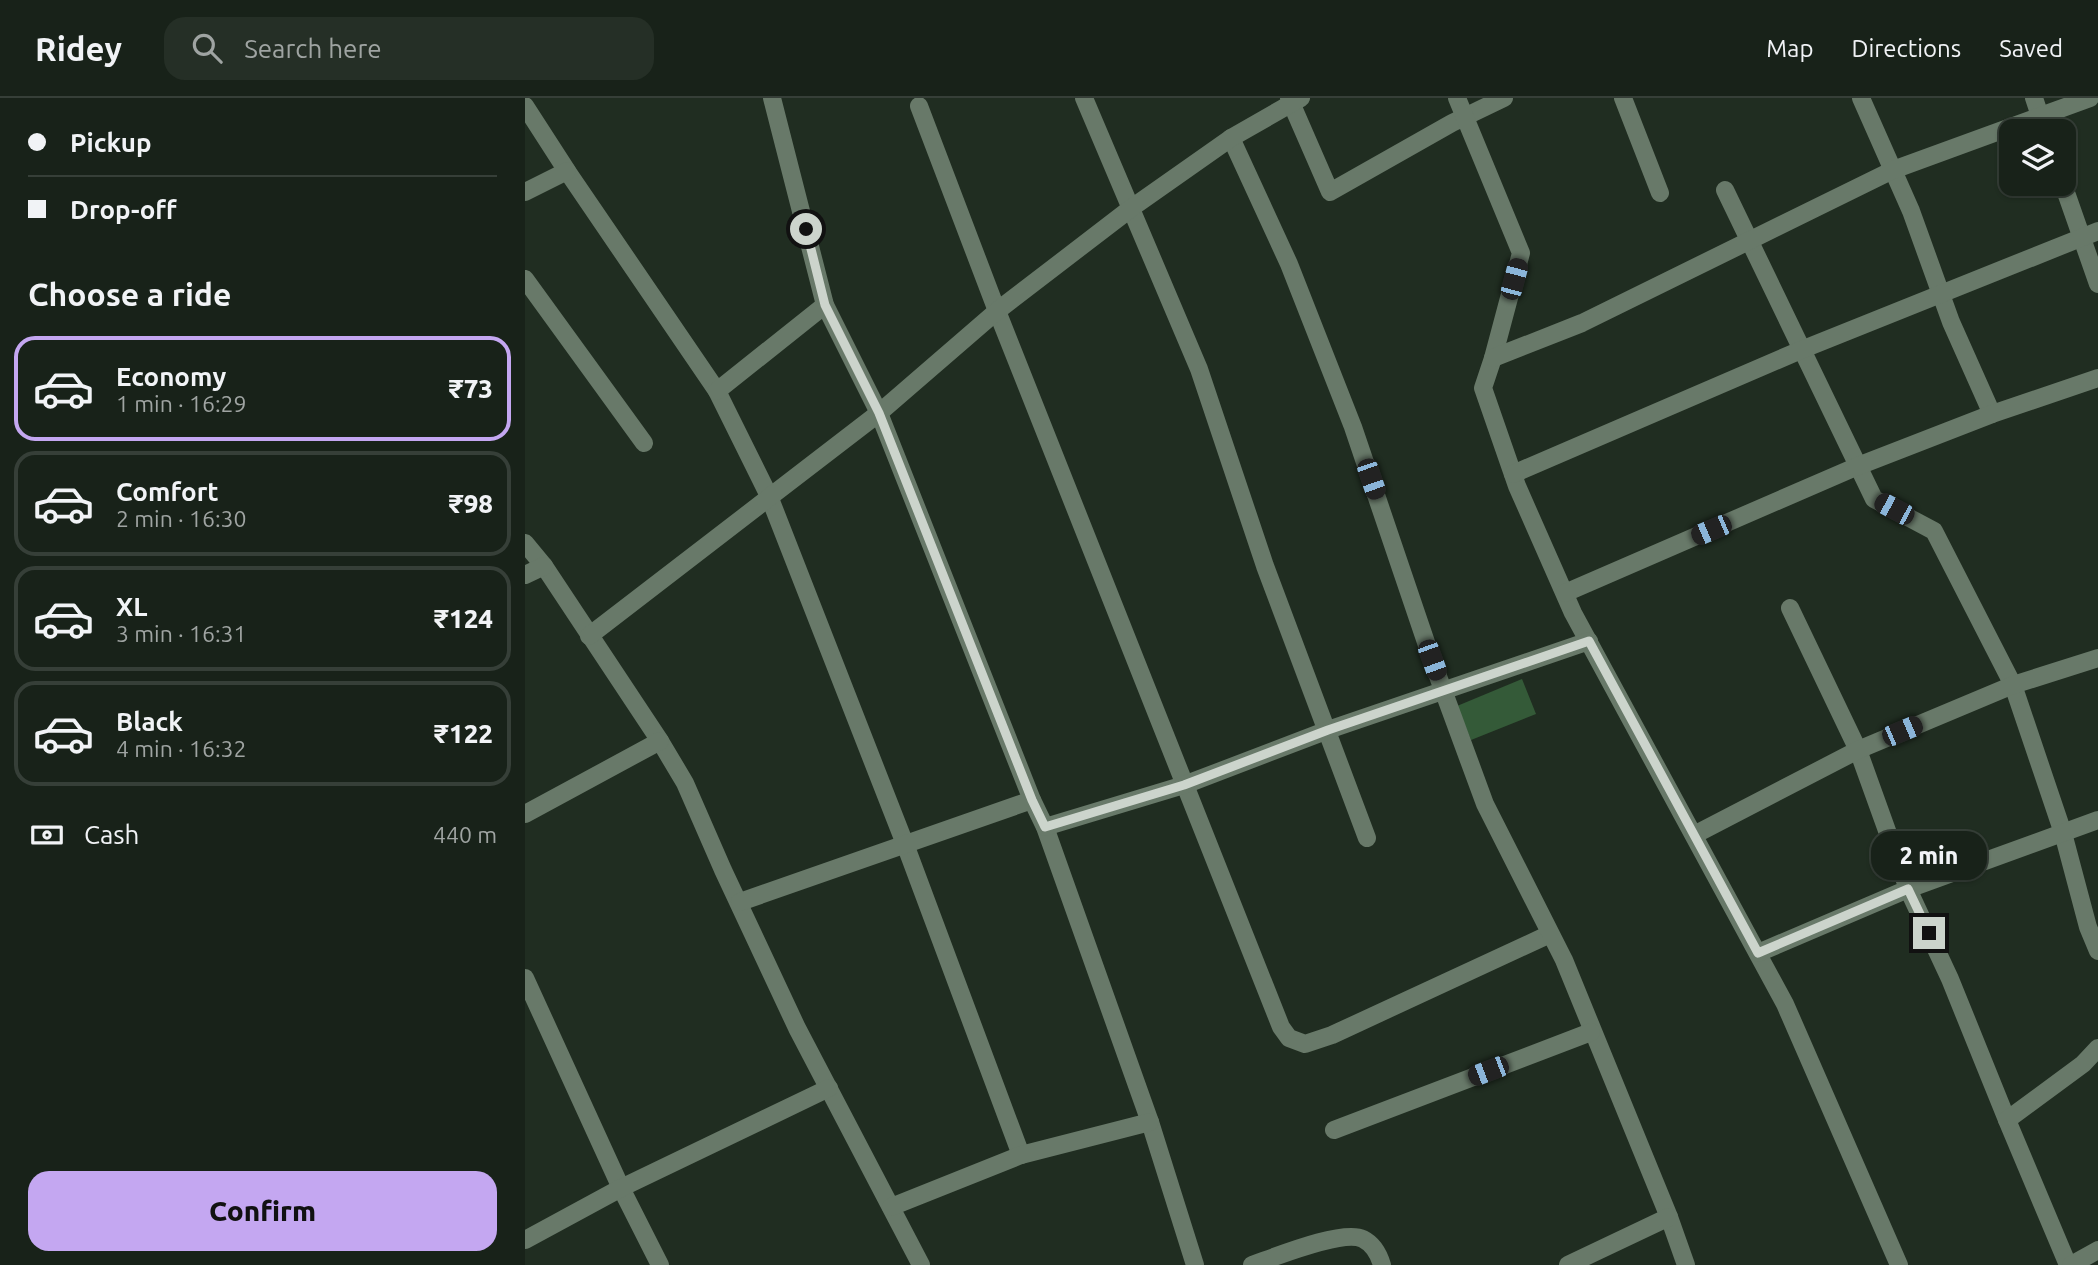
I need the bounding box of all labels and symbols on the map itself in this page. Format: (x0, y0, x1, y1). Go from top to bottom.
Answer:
route start (790, 213, 822, 245)
car (1499, 256, 1530, 302)
car (1355, 456, 1388, 502)
car (1871, 490, 1918, 528)
car (1688, 512, 1735, 548)
car (1415, 637, 1450, 683)
car (1879, 713, 1926, 749)
callout: 2 min (1871, 832, 1987, 880)
route end (1913, 917, 1945, 949)
car (1465, 1054, 1512, 1088)

